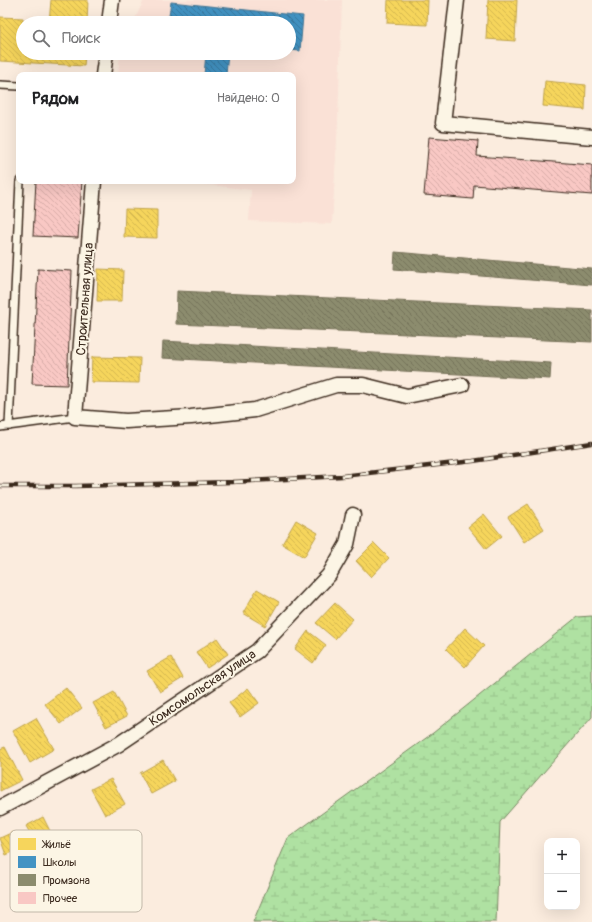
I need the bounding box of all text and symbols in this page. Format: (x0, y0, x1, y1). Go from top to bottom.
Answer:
search box (16, 16, 296, 60)
icon: search (30, 27, 52, 49)
text: Поиск (62, 29, 101, 48)
text: Рядом (32, 88, 79, 109)
text: Найдено: 0 (217, 90, 280, 106)
street label: Строительная улица (73, 242, 97, 356)
street label: Комсомольская улица (146, 646, 259, 730)
legend (10, 830, 142, 912)
text: Жильё (41, 838, 71, 851)
map controls (544, 838, 580, 910)
button: + (544, 838, 580, 874)
text: Школы (43, 856, 76, 869)
text: Промзона (43, 874, 90, 887)
button: − (544, 874, 580, 910)
text: Прочее (43, 892, 78, 905)

